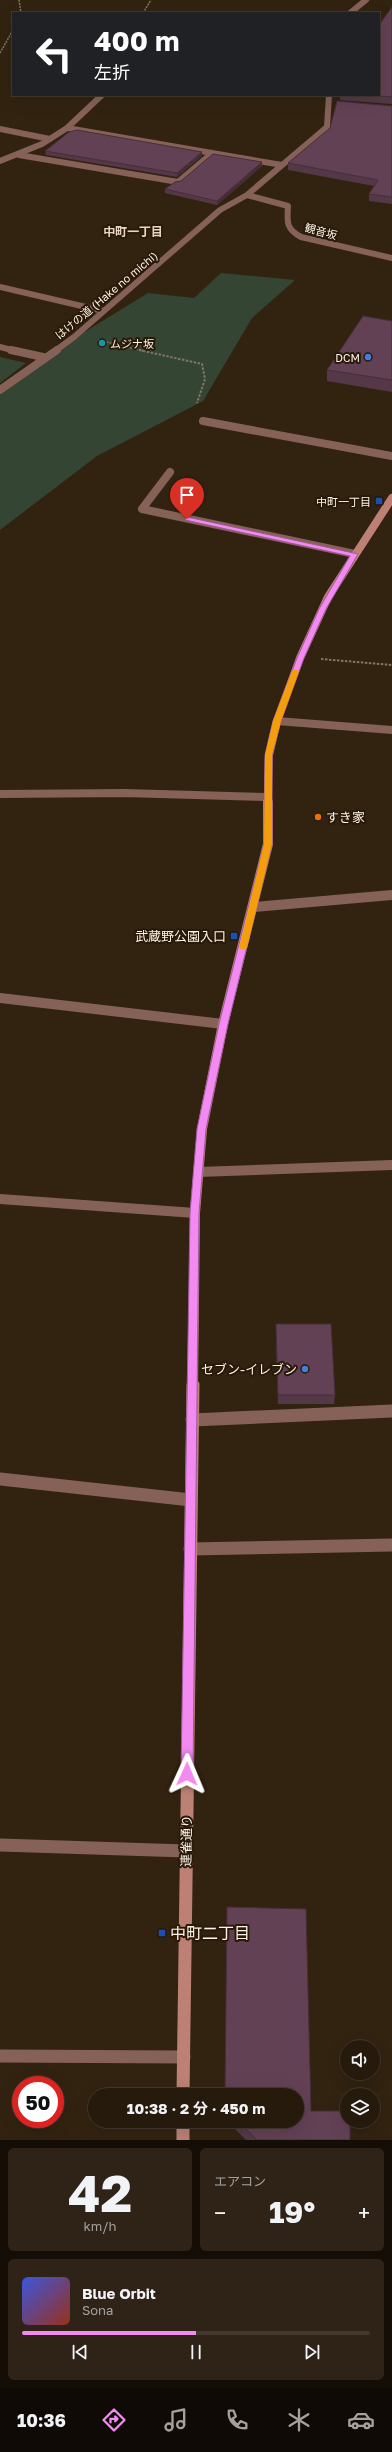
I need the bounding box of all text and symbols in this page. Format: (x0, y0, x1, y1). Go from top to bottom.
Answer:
text: 400 m (94, 24, 179, 57)
icon: left (28, 28, 80, 80)
text: 左折 (94, 61, 130, 83)
street label: 観音坂 (303, 220, 339, 242)
district label: 中町一丁目 (103, 224, 163, 239)
street label: はけの道 (Hake no michi) (52, 248, 160, 342)
place label: ムジナ坂 (110, 337, 154, 350)
marker: ムジナ坂 (97, 338, 107, 348)
place label: DCM (335, 351, 360, 364)
marker: DCM (363, 352, 373, 362)
pin (170, 478, 204, 519)
icon: arrive (176, 484, 198, 506)
place label: 中町一丁目 (316, 495, 371, 508)
marker: 中町一丁目 (374, 496, 384, 506)
place label: すき家 (326, 809, 365, 825)
marker: すき家 (313, 812, 323, 822)
place label: 武蔵野公園入口 (135, 928, 226, 944)
marker: 武蔵野公園入口 (229, 931, 239, 941)
place label: セブン-イレブン (201, 1361, 297, 1377)
marker: セブン-イレブン (300, 1364, 310, 1374)
position arrow (166, 1753, 208, 1795)
street label: 連雀通り (178, 1815, 194, 1867)
place label: 中町二丁目 (170, 1923, 250, 1943)
marker: 中町二丁目 (157, 1928, 167, 1938)
map controls (340, 2040, 380, 2128)
button: sound (340, 2040, 380, 2080)
speed limit sign: 50 (12, 2076, 64, 2128)
button: layers (340, 2088, 380, 2128)
text: 10:38 · 2 分 · 450 m (127, 2099, 265, 2117)
text: 42 (68, 2161, 132, 2223)
text: エアコン (214, 2173, 266, 2189)
text: 19° (269, 2194, 315, 2230)
text: − (214, 2199, 226, 2226)
text: + (358, 2199, 370, 2226)
text: km/h (83, 2218, 117, 2234)
text: Blue Orbit (82, 2284, 156, 2302)
text: Sona (82, 2302, 113, 2318)
icon: previous (69, 2341, 91, 2363)
icon: pause (185, 2341, 207, 2363)
icon: next (301, 2341, 323, 2363)
icon: directions (100, 2406, 128, 2434)
icon: music (162, 2406, 190, 2434)
icon: phone (223, 2406, 251, 2434)
icon: climate (285, 2406, 313, 2434)
icon: car (347, 2406, 375, 2434)
text: 10:36 (17, 2409, 66, 2431)

